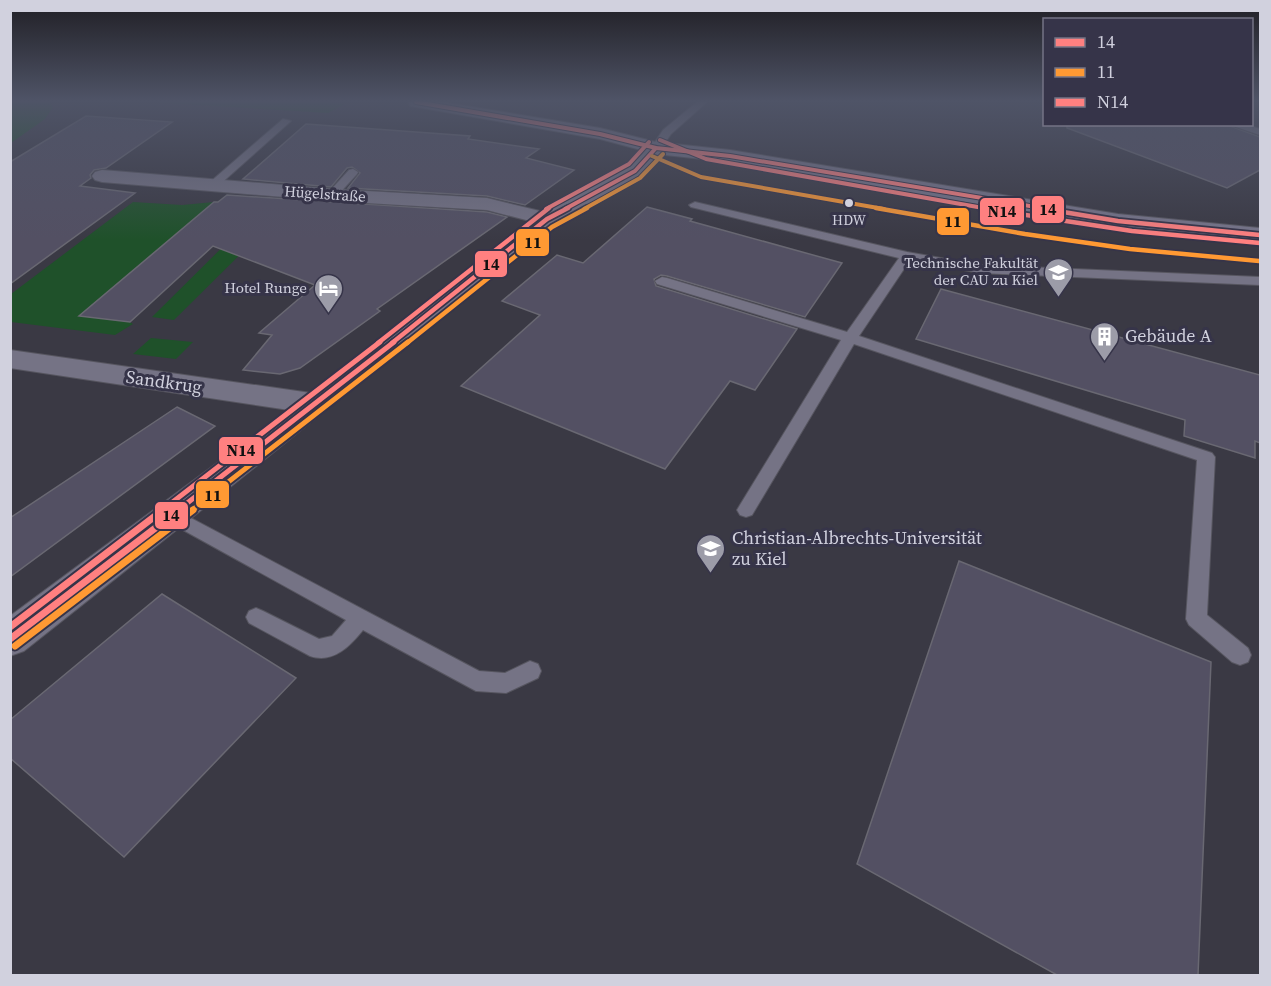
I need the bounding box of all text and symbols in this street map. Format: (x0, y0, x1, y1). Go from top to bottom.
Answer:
legend (1043, 18, 1253, 126)
text: 14 (1097, 29, 1115, 54)
text: 11 (1097, 59, 1115, 84)
text: N14 (1097, 89, 1128, 114)
street label: Hügelstraße (284, 180, 367, 207)
line badge: 14 (1031, 195, 1065, 224)
marker: HDW (843, 197, 855, 209)
line badge: N14 (979, 197, 1025, 226)
text: 14 (1039, 198, 1057, 220)
text: N14 (988, 200, 1017, 222)
line badge: 11 (936, 207, 970, 236)
place label: HDW (832, 210, 866, 230)
text: 11 (944, 210, 962, 232)
line badge: 11 (515, 228, 550, 257)
text: 11 (524, 231, 542, 253)
line badge: 14 (474, 250, 508, 278)
place label: Technische Fakultät der CAU zu Kiel (904, 252, 1039, 290)
text: 14 (482, 253, 500, 275)
school or university icon: Technische Fakultät der CAU zu Kiel (1043, 256, 1075, 298)
hotel icon: Hotel Runge (312, 272, 344, 314)
place label: Hotel Runge (224, 277, 307, 298)
building icon: Gebäude A (1088, 320, 1120, 362)
place label: Gebäude A (1125, 323, 1212, 348)
street label: Sandkrug (124, 364, 204, 399)
line badge: N14 (218, 436, 264, 465)
text: N14 (227, 439, 256, 461)
line badge: 11 (195, 480, 230, 509)
text: 11 (204, 484, 222, 506)
line badge: 14 (154, 501, 189, 530)
text: 14 (162, 504, 180, 526)
place label: Christian-Albrechts-Universität zu Kiel (732, 525, 982, 571)
school or university icon: Christian-Albrechts-Universität zu Kiel (695, 532, 727, 574)

